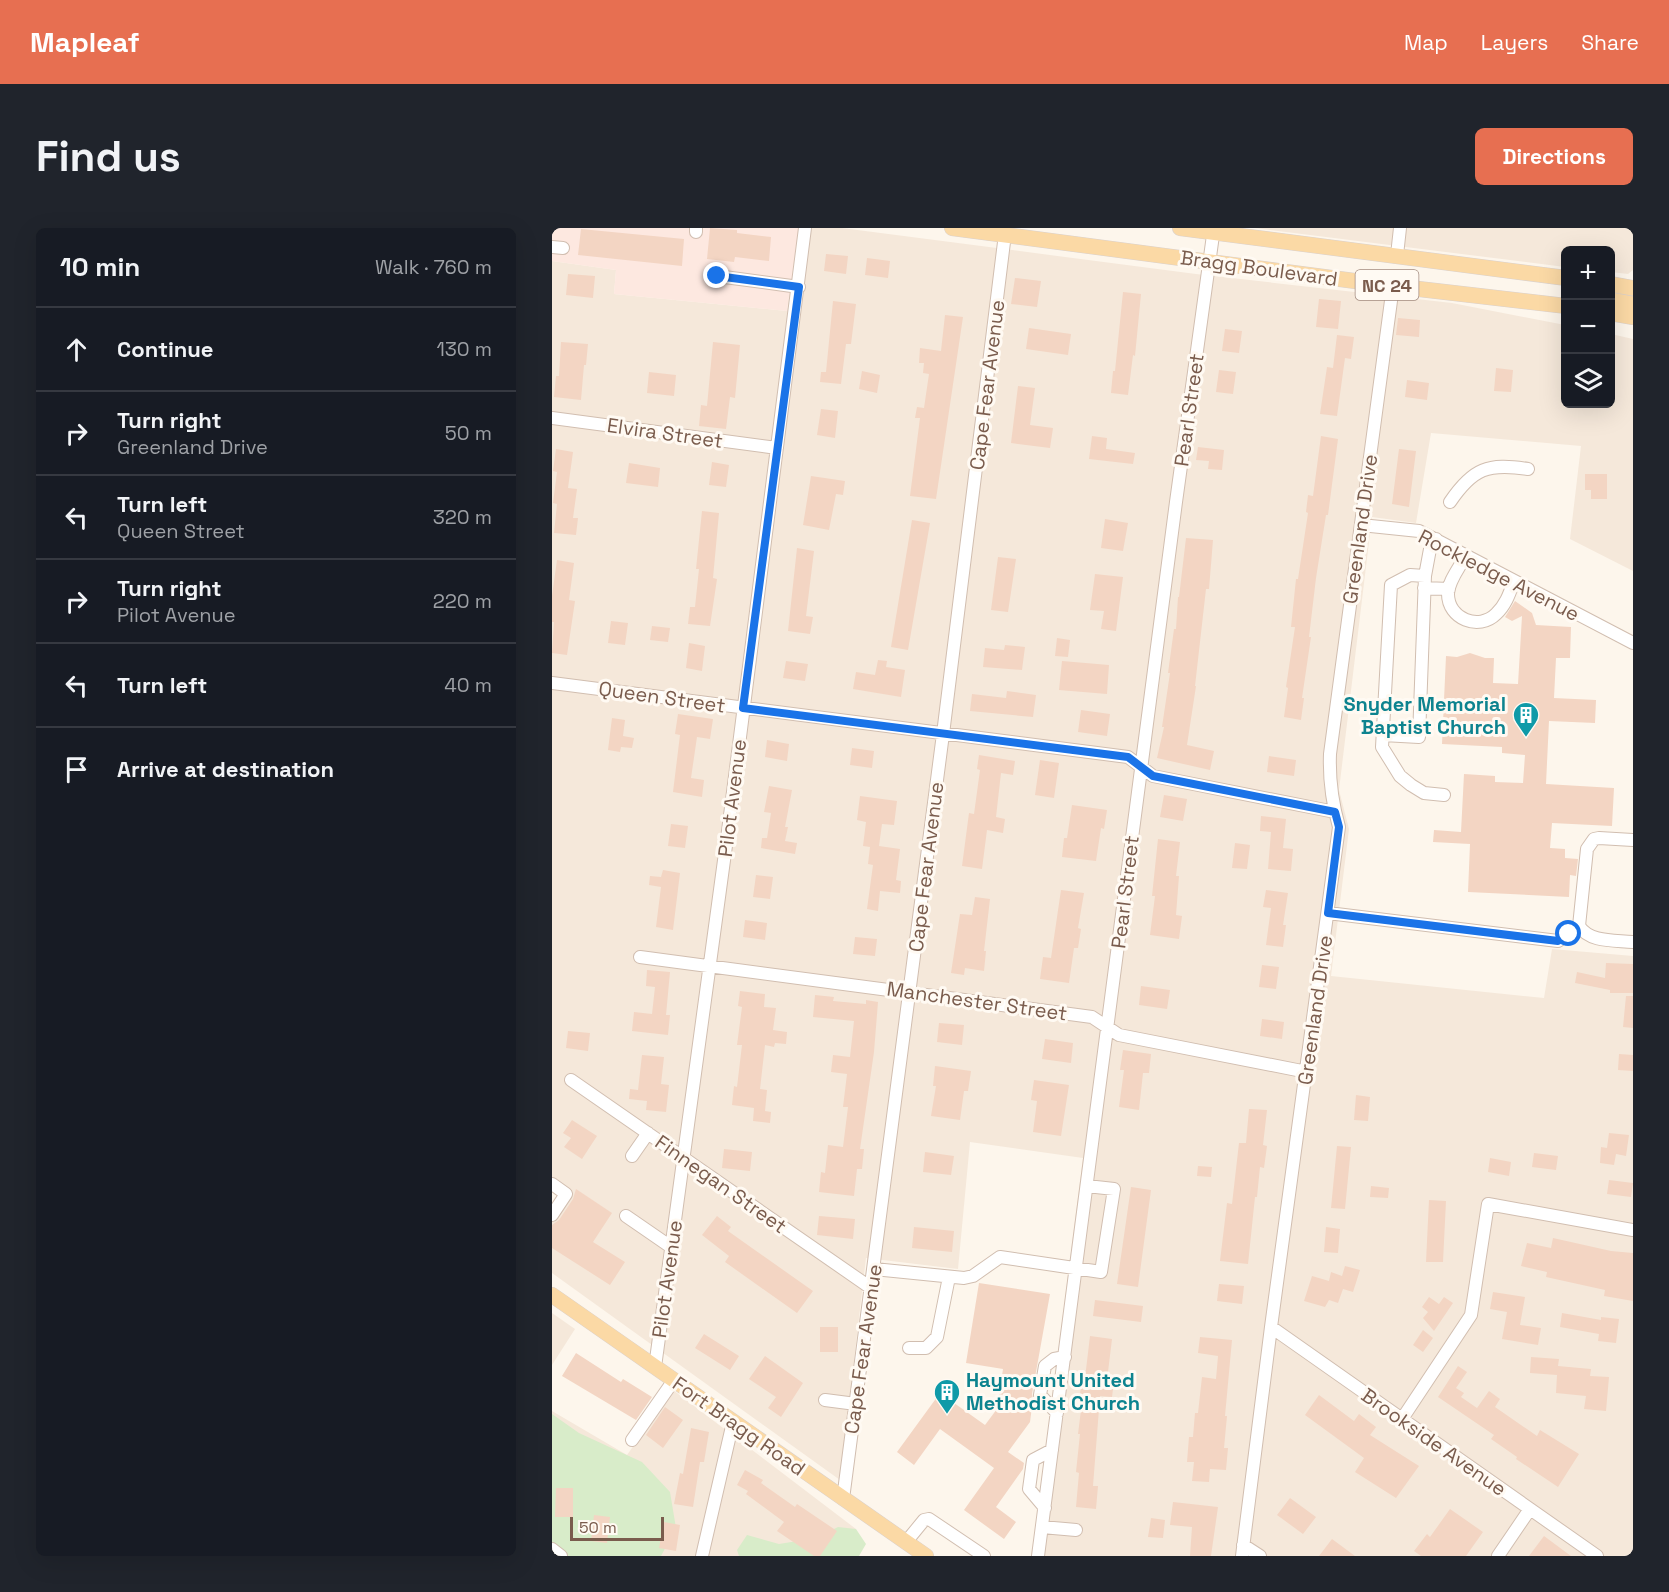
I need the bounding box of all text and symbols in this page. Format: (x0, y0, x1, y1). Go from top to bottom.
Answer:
text: Mapleaf (30, 24, 140, 60)
text: Map (1404, 29, 1448, 56)
text: Layers (1481, 29, 1548, 56)
text: Share (1581, 29, 1639, 56)
button: Directions (1475, 128, 1633, 185)
text: Find us (36, 130, 181, 183)
street label: Bragg Boulevard (1179, 244, 1339, 292)
map controls (1561, 246, 1615, 408)
button: + (1561, 246, 1615, 300)
text: 10 min (60, 250, 140, 284)
text: Walk · 760 m (375, 254, 492, 280)
route end (703, 262, 729, 288)
road number: NC 24 (1356, 270, 1418, 300)
street label: Cape Fear Avenue (964, 298, 1010, 472)
button: − (1561, 300, 1615, 354)
icon: ahead (60, 333, 93, 366)
text: Continue (117, 335, 213, 363)
text: 130 m (436, 336, 492, 362)
street label: Pearl Street (1168, 352, 1210, 468)
button: layers (1561, 354, 1615, 408)
text: Turn right (117, 406, 222, 434)
street label: Elvira Street (605, 412, 725, 454)
icon: right (60, 417, 93, 450)
text: 50 m (445, 420, 492, 446)
text: Greenland Drive (117, 434, 268, 460)
street label: Greenland Drive (1337, 452, 1383, 606)
text: Turn left (117, 490, 207, 518)
icon: left (60, 501, 93, 534)
text: 320 m (433, 504, 492, 530)
text: Queen Street (117, 518, 245, 544)
street label: Rockledge Avenue (1414, 523, 1584, 627)
text: Turn right (117, 574, 222, 602)
icon: right (60, 585, 93, 618)
text: 220 m (433, 588, 492, 614)
text: Pilot Avenue (117, 602, 236, 628)
icon: left (60, 669, 93, 702)
text: Turn left (117, 671, 207, 699)
text: 40 m (444, 672, 492, 698)
street label: Queen Street (597, 675, 727, 719)
place label: Snyder Memorial Baptist Church (1343, 691, 1506, 740)
building icon: Snyder Memorial Baptist Church (1511, 700, 1541, 738)
street label: Pilot Avenue (712, 738, 752, 858)
icon: arrive (60, 753, 93, 786)
text: Arrive at destination (117, 755, 334, 783)
street label: Cape Fear Avenue (903, 780, 949, 954)
street label: Pearl Street (1105, 834, 1145, 950)
route start (1555, 920, 1581, 946)
street label: Greenland Drive (1292, 933, 1338, 1087)
street label: Manchester Street (885, 975, 1069, 1027)
street label: Finnegan Street (650, 1129, 792, 1239)
street label: Pilot Avenue (646, 1219, 688, 1339)
street label: Cape Fear Avenue (838, 1262, 888, 1436)
place label: Haymount United Methodist Church (966, 1367, 1140, 1416)
street label: Fort Bragg Road (667, 1370, 811, 1482)
building icon: Haymount United Methodist Church (932, 1377, 962, 1415)
street label: Brookside Avenue (1356, 1382, 1512, 1502)
scale bar (570, 1514, 664, 1542)
text: 50 m (579, 1517, 617, 1538)

